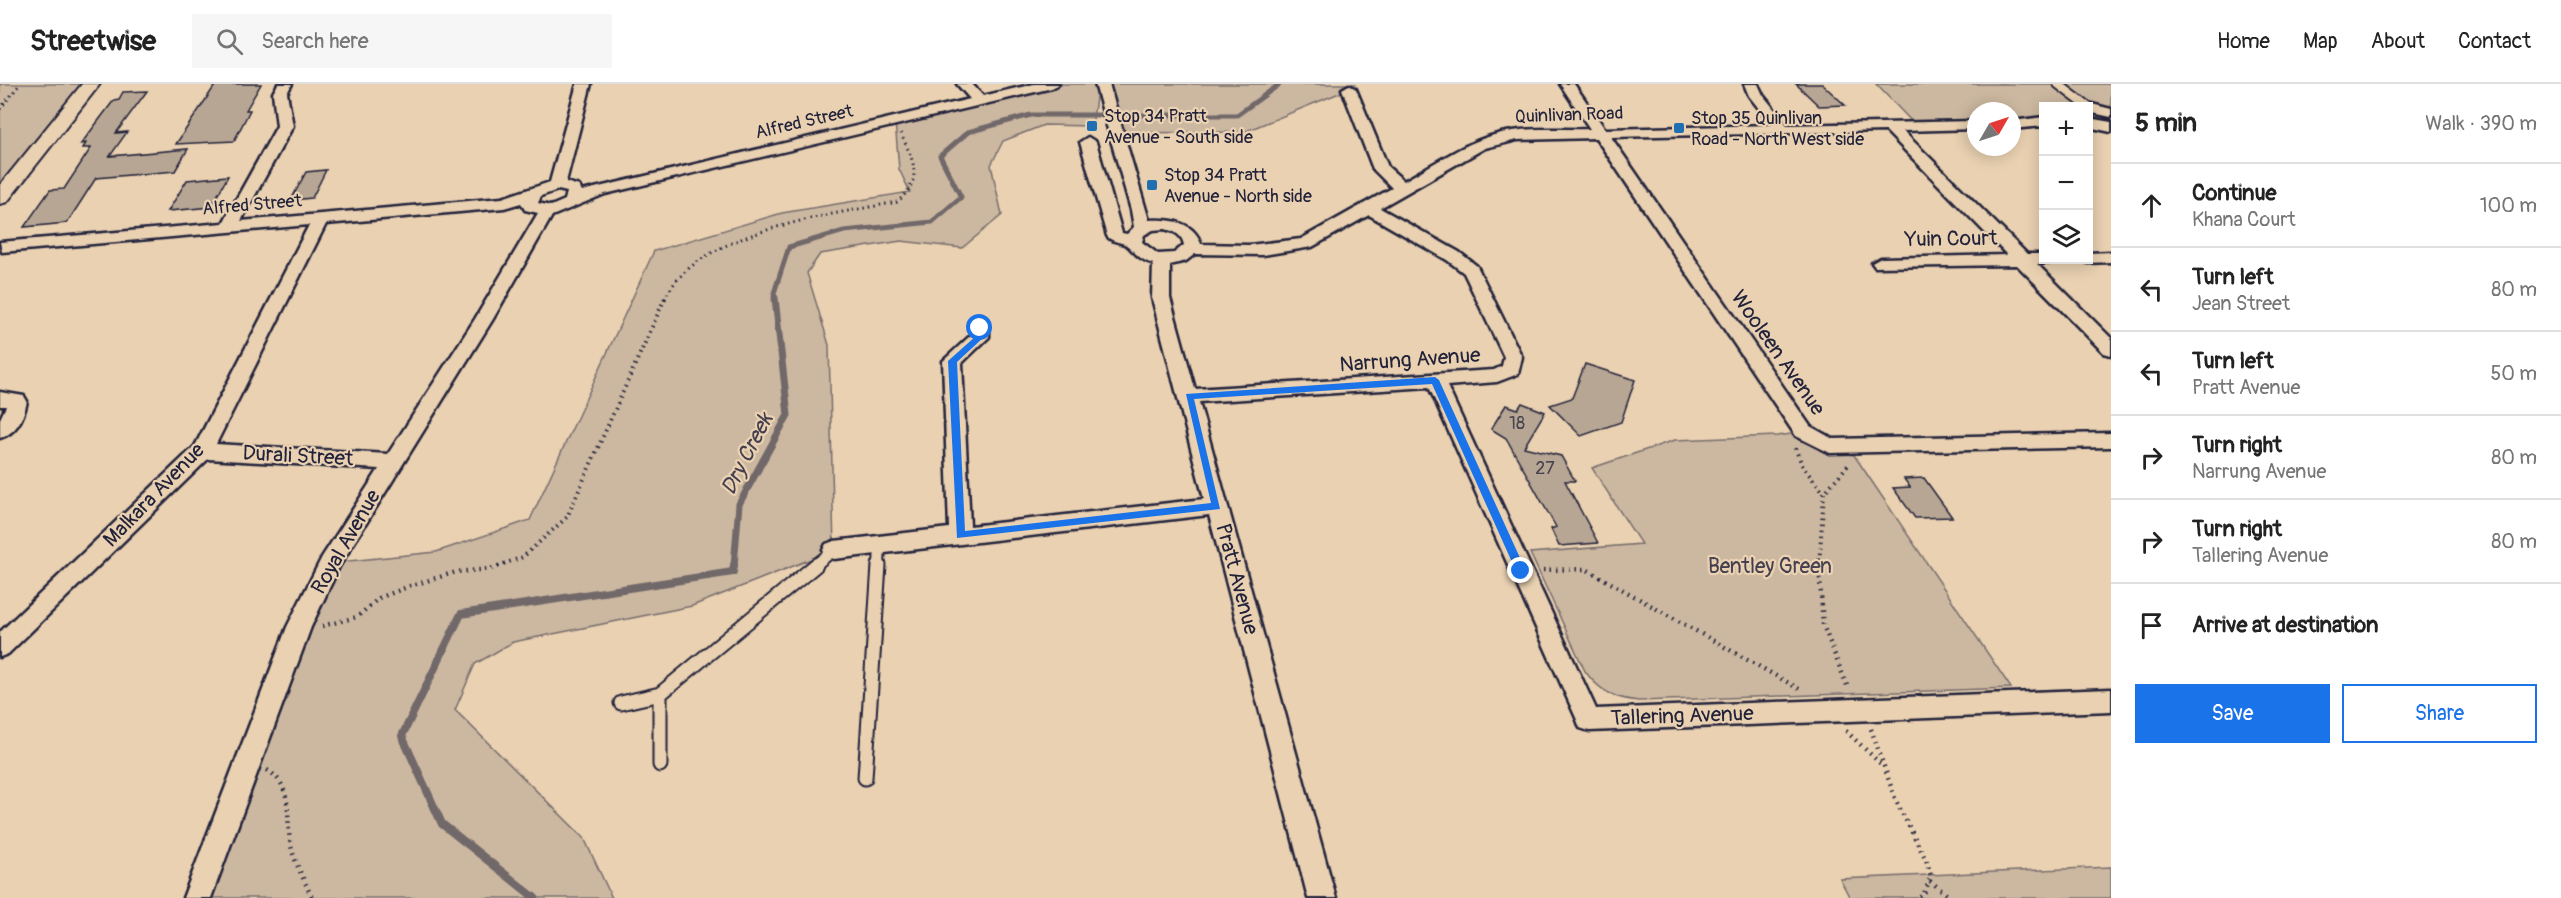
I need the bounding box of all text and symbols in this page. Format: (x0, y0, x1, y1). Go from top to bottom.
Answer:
search box (192, 14, 612, 68)
text: Streetwise (30, 24, 156, 59)
icon: search (213, 25, 246, 58)
text: Search here (261, 27, 369, 55)
text: Home (2217, 28, 2270, 55)
text: Map (2303, 28, 2338, 55)
text: About (2371, 28, 2425, 55)
text: Contact (2458, 28, 2531, 55)
street label: Alfred Street (753, 99, 856, 144)
street label: Quinlivan Road (1514, 102, 1624, 128)
north arrow (1967, 102, 2021, 156)
map controls (2039, 102, 2093, 264)
button: + (2039, 102, 2093, 156)
place label: Stop 34 Pratt Avenue - South side (1104, 105, 1253, 149)
place label: Stop 35 Quinlivan Road - North West side (1691, 107, 1864, 151)
text: 5 min (2135, 107, 2197, 139)
text: Walk · 390 m (2425, 111, 2537, 136)
marker: Stop 34 Pratt Avenue - South side (1085, 119, 1099, 133)
marker: Stop 35 Quinlivan Road - North West side (1672, 121, 1686, 135)
button: − (2039, 156, 2093, 210)
place label: Stop 34 Pratt Avenue - North side (1164, 164, 1312, 208)
marker: Stop 34 Pratt Avenue - North side (1145, 178, 1159, 192)
text: Continue (2192, 179, 2276, 207)
street label: Alfred Street (201, 189, 303, 221)
icon: ahead (2135, 189, 2168, 222)
text: 100 m (2480, 193, 2537, 218)
text: Khana Court (2192, 207, 2295, 232)
button: layers (2039, 210, 2093, 264)
street label: Yuin Court (1903, 225, 1998, 253)
text: Turn left (2192, 263, 2274, 291)
icon: left (2135, 273, 2168, 306)
text: 80 m (2491, 277, 2537, 302)
street label: Wooleen Avenue (1725, 285, 1832, 421)
text: Jean Street (2192, 291, 2290, 316)
route start (966, 314, 992, 340)
street label: Narrung Avenue (1339, 342, 1482, 378)
text: Turn left (2192, 347, 2274, 375)
icon: left (2135, 357, 2168, 390)
text: 50 m (2490, 361, 2537, 386)
text: Pratt Avenue (2192, 375, 2300, 400)
water label: Dry Creek (715, 407, 780, 499)
house number: 18 (1509, 412, 1525, 435)
text: Turn right (2192, 431, 2282, 459)
street label: Malkara Avenue (97, 437, 211, 553)
street label: Durali Street (242, 440, 355, 472)
icon: right (2135, 441, 2168, 474)
text: 80 m (2491, 445, 2537, 470)
house number: 27 (1535, 457, 1555, 480)
text: Narrung Avenue (2192, 459, 2326, 484)
street label: Royal Avenue (305, 484, 387, 599)
text: Turn right (2192, 515, 2282, 543)
street label: Pratt Avenue (1209, 521, 1265, 638)
icon: right (2135, 525, 2168, 558)
text: 80 m (2491, 529, 2537, 554)
text: Tallering Avenue (2192, 543, 2328, 568)
park label: Bentley Green (1708, 553, 1832, 580)
route end (1507, 557, 1533, 583)
icon: arrive (2135, 609, 2168, 642)
text: Arrive at destination (2192, 611, 2378, 639)
button: Save (2135, 684, 2330, 743)
button: Share (2342, 684, 2537, 743)
street label: Tallering Avenue (1610, 700, 1755, 732)

